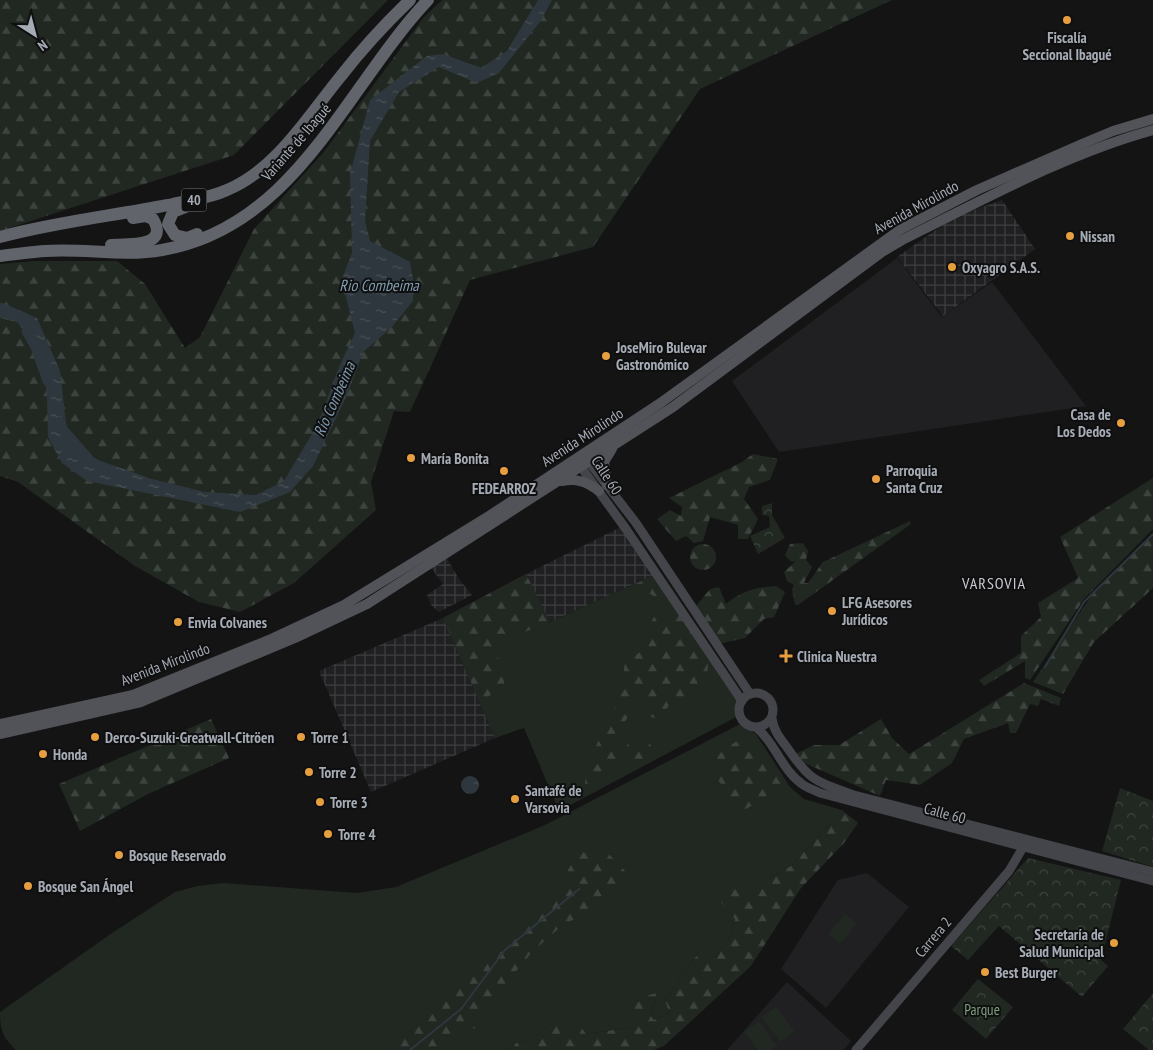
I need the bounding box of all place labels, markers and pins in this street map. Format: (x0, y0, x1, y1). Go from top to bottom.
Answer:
marker: Fiscalía Seccional Ibagué (1061, 14, 1073, 26)
place label: Fiscalía Seccional Ibagué (1022, 28, 1112, 64)
place label: Nissan (1080, 227, 1115, 246)
marker: Nissan (1064, 230, 1076, 242)
place label: Oxyagro S.A.S. (962, 258, 1040, 277)
marker: Oxyagro S.A.S. (946, 261, 958, 273)
place label: JoseMiro Bulevar Gastronómico (615, 338, 707, 374)
marker: JoseMiro Bulevar Gastronómico (600, 350, 612, 362)
place label: Casa de Los Dedos (1057, 405, 1111, 441)
marker: Casa de Los Dedos (1115, 417, 1127, 429)
place label: María Bonita (421, 449, 489, 468)
marker: María Bonita (405, 452, 417, 464)
place label: Parroquia Santa Cruz (886, 461, 943, 497)
marker: FEDEARROZ (498, 465, 510, 477)
marker: Parroquia Santa Cruz (870, 473, 882, 485)
place label: FEDEARROZ (472, 479, 536, 498)
place label: LFG Asesores Jurídicos (841, 593, 912, 629)
marker: LFG Asesores Jurídicos (826, 605, 838, 617)
place label: Envia Colvanes (188, 613, 267, 632)
marker: Envia Colvanes (172, 616, 184, 628)
place label: Clinica Nuestra (797, 647, 877, 666)
marker: Clinica Nuestra (779, 649, 793, 663)
place label: Derco-Suzuki-Greatwall-Citröen (105, 728, 274, 747)
place label: Torre 1 (311, 728, 349, 747)
marker: Derco-Suzuki-Greatwall-Citröen (89, 731, 101, 743)
marker: Torre 1 (295, 731, 307, 743)
place label: Honda (53, 745, 87, 764)
marker: Honda (37, 748, 49, 760)
place label: Torre 2 (319, 763, 357, 782)
marker: Torre 2 (303, 766, 315, 778)
place label: Santafé de Varsovia (524, 781, 582, 817)
place label: Torre 3 (330, 793, 368, 812)
marker: Santafé de Varsovia (509, 793, 521, 805)
marker: Torre 3 (314, 796, 326, 808)
place label: Torre 4 (338, 825, 376, 844)
marker: Torre 4 (322, 828, 334, 840)
place label: Bosque Reservado (129, 846, 226, 865)
marker: Bosque Reservado (113, 849, 125, 861)
place label: Bosque San Ángel (38, 877, 134, 896)
marker: Bosque San Ángel (22, 880, 34, 892)
place label: Secretaría de Salud Municipal (1019, 925, 1104, 961)
marker: Secretaría de Salud Municipal (1108, 937, 1120, 949)
place label: Best Burger (995, 963, 1058, 982)
marker: Best Burger (979, 966, 991, 978)

